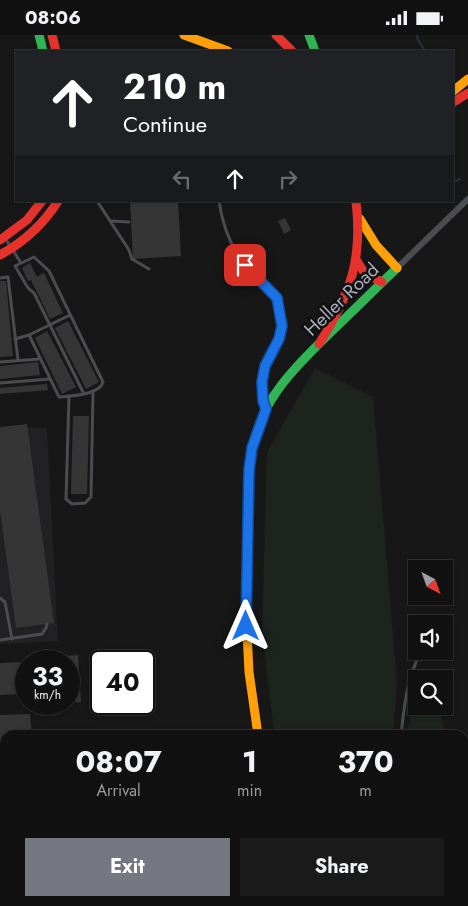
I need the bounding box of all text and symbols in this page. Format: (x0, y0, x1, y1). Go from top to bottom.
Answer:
text: 08:06 (25, 4, 81, 31)
text: 210 m (123, 62, 226, 112)
icon: ahead (40, 70, 105, 135)
text: Continue (123, 108, 207, 140)
icon: left (168, 165, 196, 193)
icon: ahead (221, 165, 249, 193)
icon: right (274, 165, 302, 193)
pin (224, 244, 266, 286)
icon: arrive (231, 251, 259, 279)
street label: Heller Road (298, 257, 385, 342)
north arrow (408, 560, 452, 605)
map controls (408, 560, 453, 715)
position arrow (219, 599, 271, 651)
button: sound (408, 615, 453, 660)
speed limit sign: 40 (90, 650, 155, 715)
text: 33 (32, 658, 63, 694)
button: search (408, 670, 453, 715)
text: km/h (34, 686, 61, 704)
text: 08:07 (75, 740, 162, 783)
text: 1 (242, 740, 257, 783)
text: 370 (337, 740, 394, 783)
text: Arrival (96, 779, 141, 802)
text: min (237, 779, 262, 802)
text: m (359, 779, 372, 802)
button: Exit (25, 838, 230, 896)
button: Share (240, 838, 444, 896)

